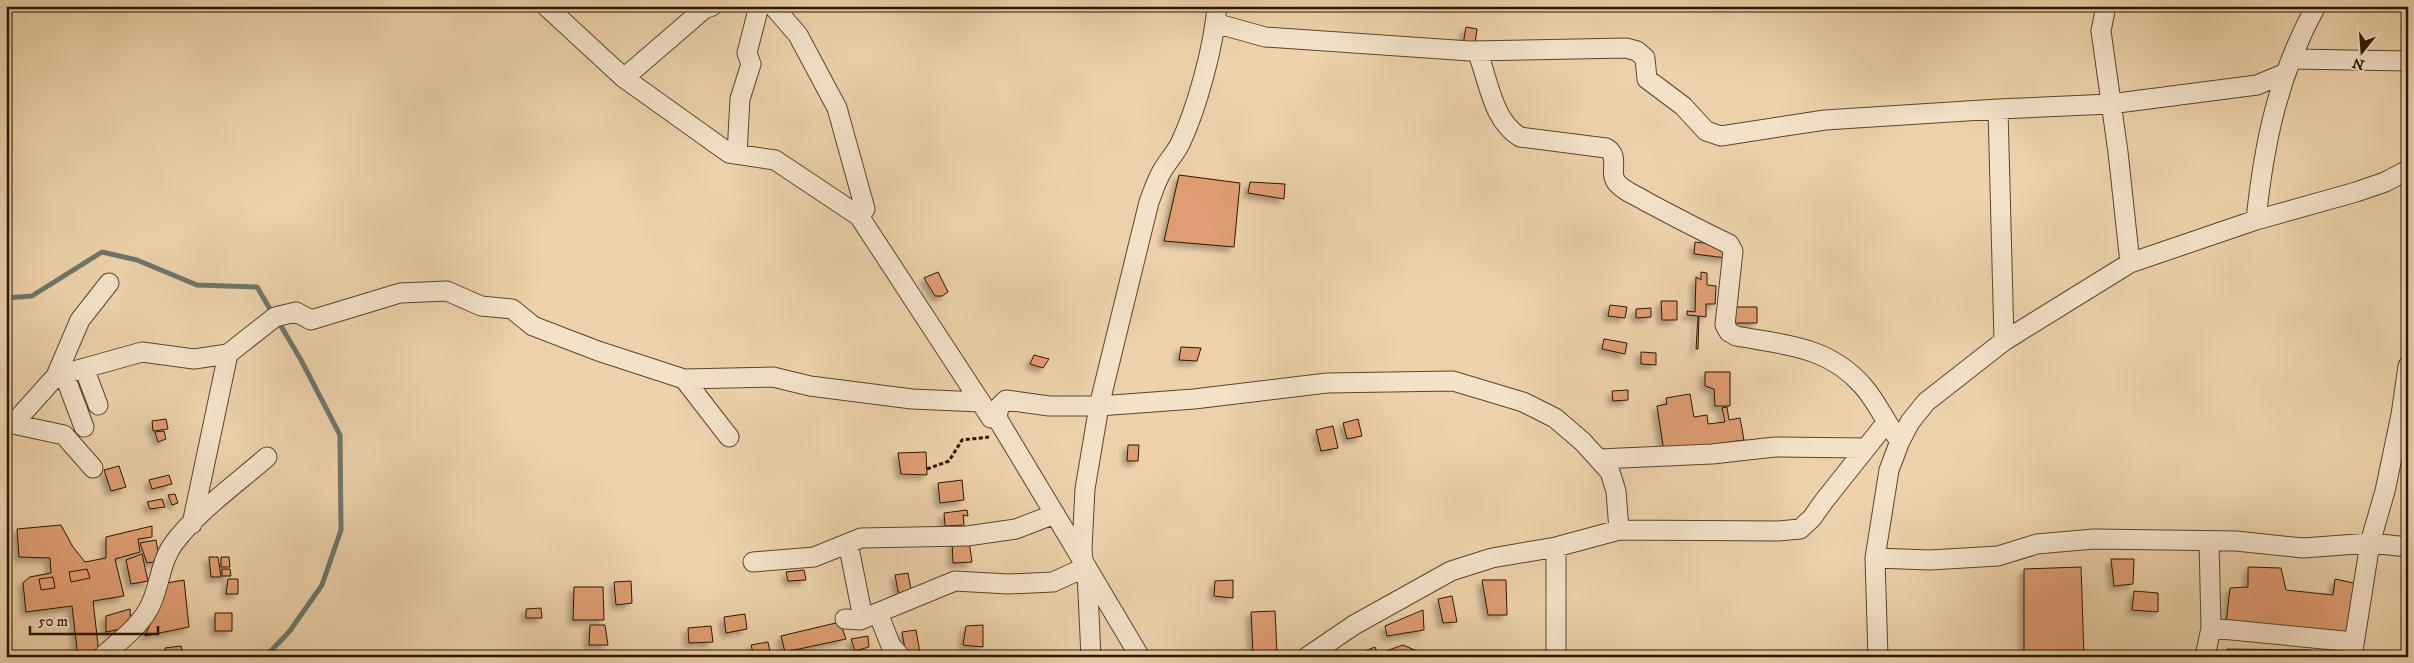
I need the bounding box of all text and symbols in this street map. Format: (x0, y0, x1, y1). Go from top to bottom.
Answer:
north arrow (2336, 28, 2386, 78)
text: N (2350, 53, 2367, 74)
scale bar (30, 603, 158, 635)
text: 50 m (38, 612, 68, 631)

